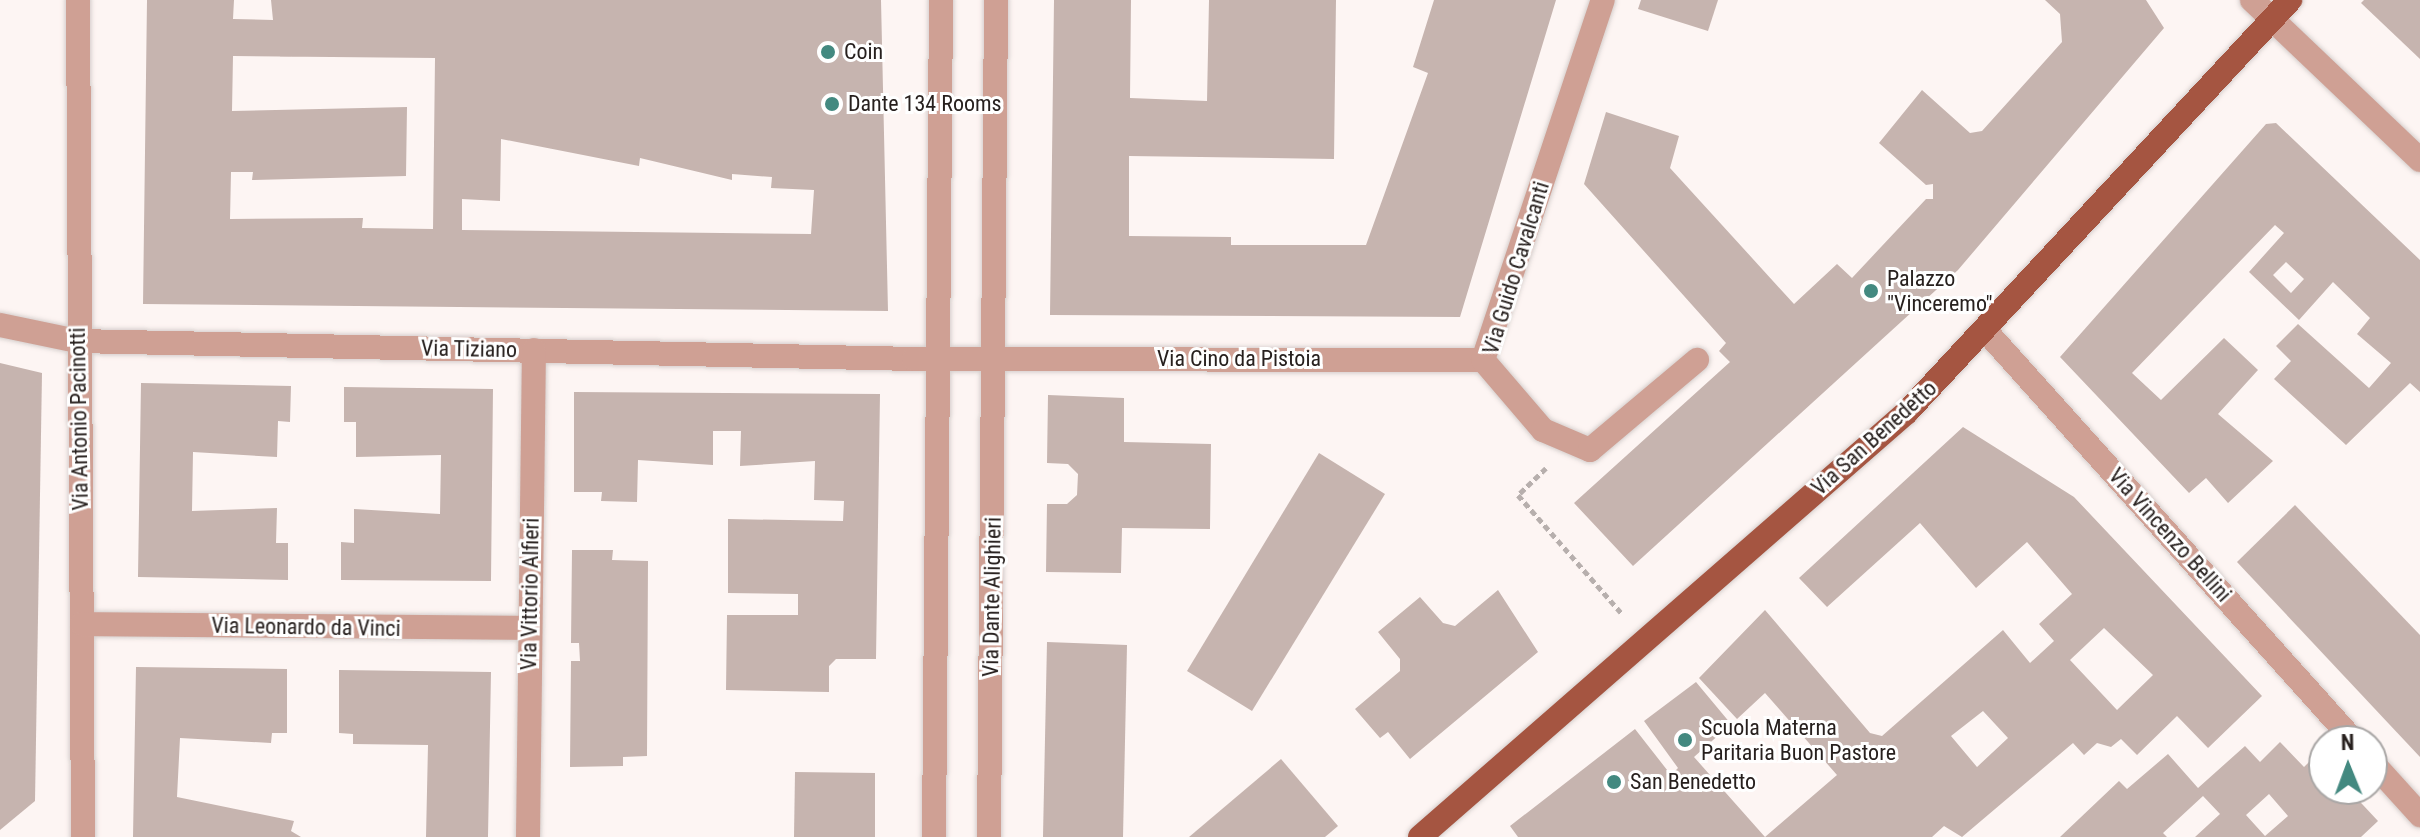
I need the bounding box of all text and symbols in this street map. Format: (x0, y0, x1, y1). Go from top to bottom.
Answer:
place label: Coin (844, 39, 883, 65)
marker: Coin (819, 43, 837, 61)
place label: Dante 134 Rooms (848, 91, 1002, 117)
marker: Dante 134 Rooms (823, 95, 841, 113)
street label: Via Guido Cavalcanti (1477, 178, 1555, 358)
place label: Palazzo "Vinceremo" (1887, 265, 1993, 316)
marker: Palazzo "Vinceremo" (1862, 282, 1880, 300)
street label: Via Antonio Pacinotti (64, 327, 94, 511)
street label: Via Tiziano (421, 335, 517, 363)
street label: Via Cino da Pistoia (1157, 346, 1321, 372)
street label: Via San Benedetto (1806, 375, 1942, 501)
street label: Via Vincenzo Bellini (2103, 463, 2237, 607)
street label: Via Vittorio Alfieri (515, 517, 545, 671)
street label: Via Dante Alighieri (977, 517, 1007, 677)
street label: Via Leonardo da Vinci (211, 612, 401, 642)
place label: Scuola Materna Paritaria Buon Pastore (1701, 714, 1896, 766)
north arrow (2308, 725, 2388, 805)
text: N (2341, 730, 2355, 755)
marker: Scuola Materna Paritaria Buon Pastore (1676, 731, 1694, 749)
place label: San Benedetto (1630, 769, 1756, 795)
marker: San Benedetto (1605, 773, 1623, 791)

